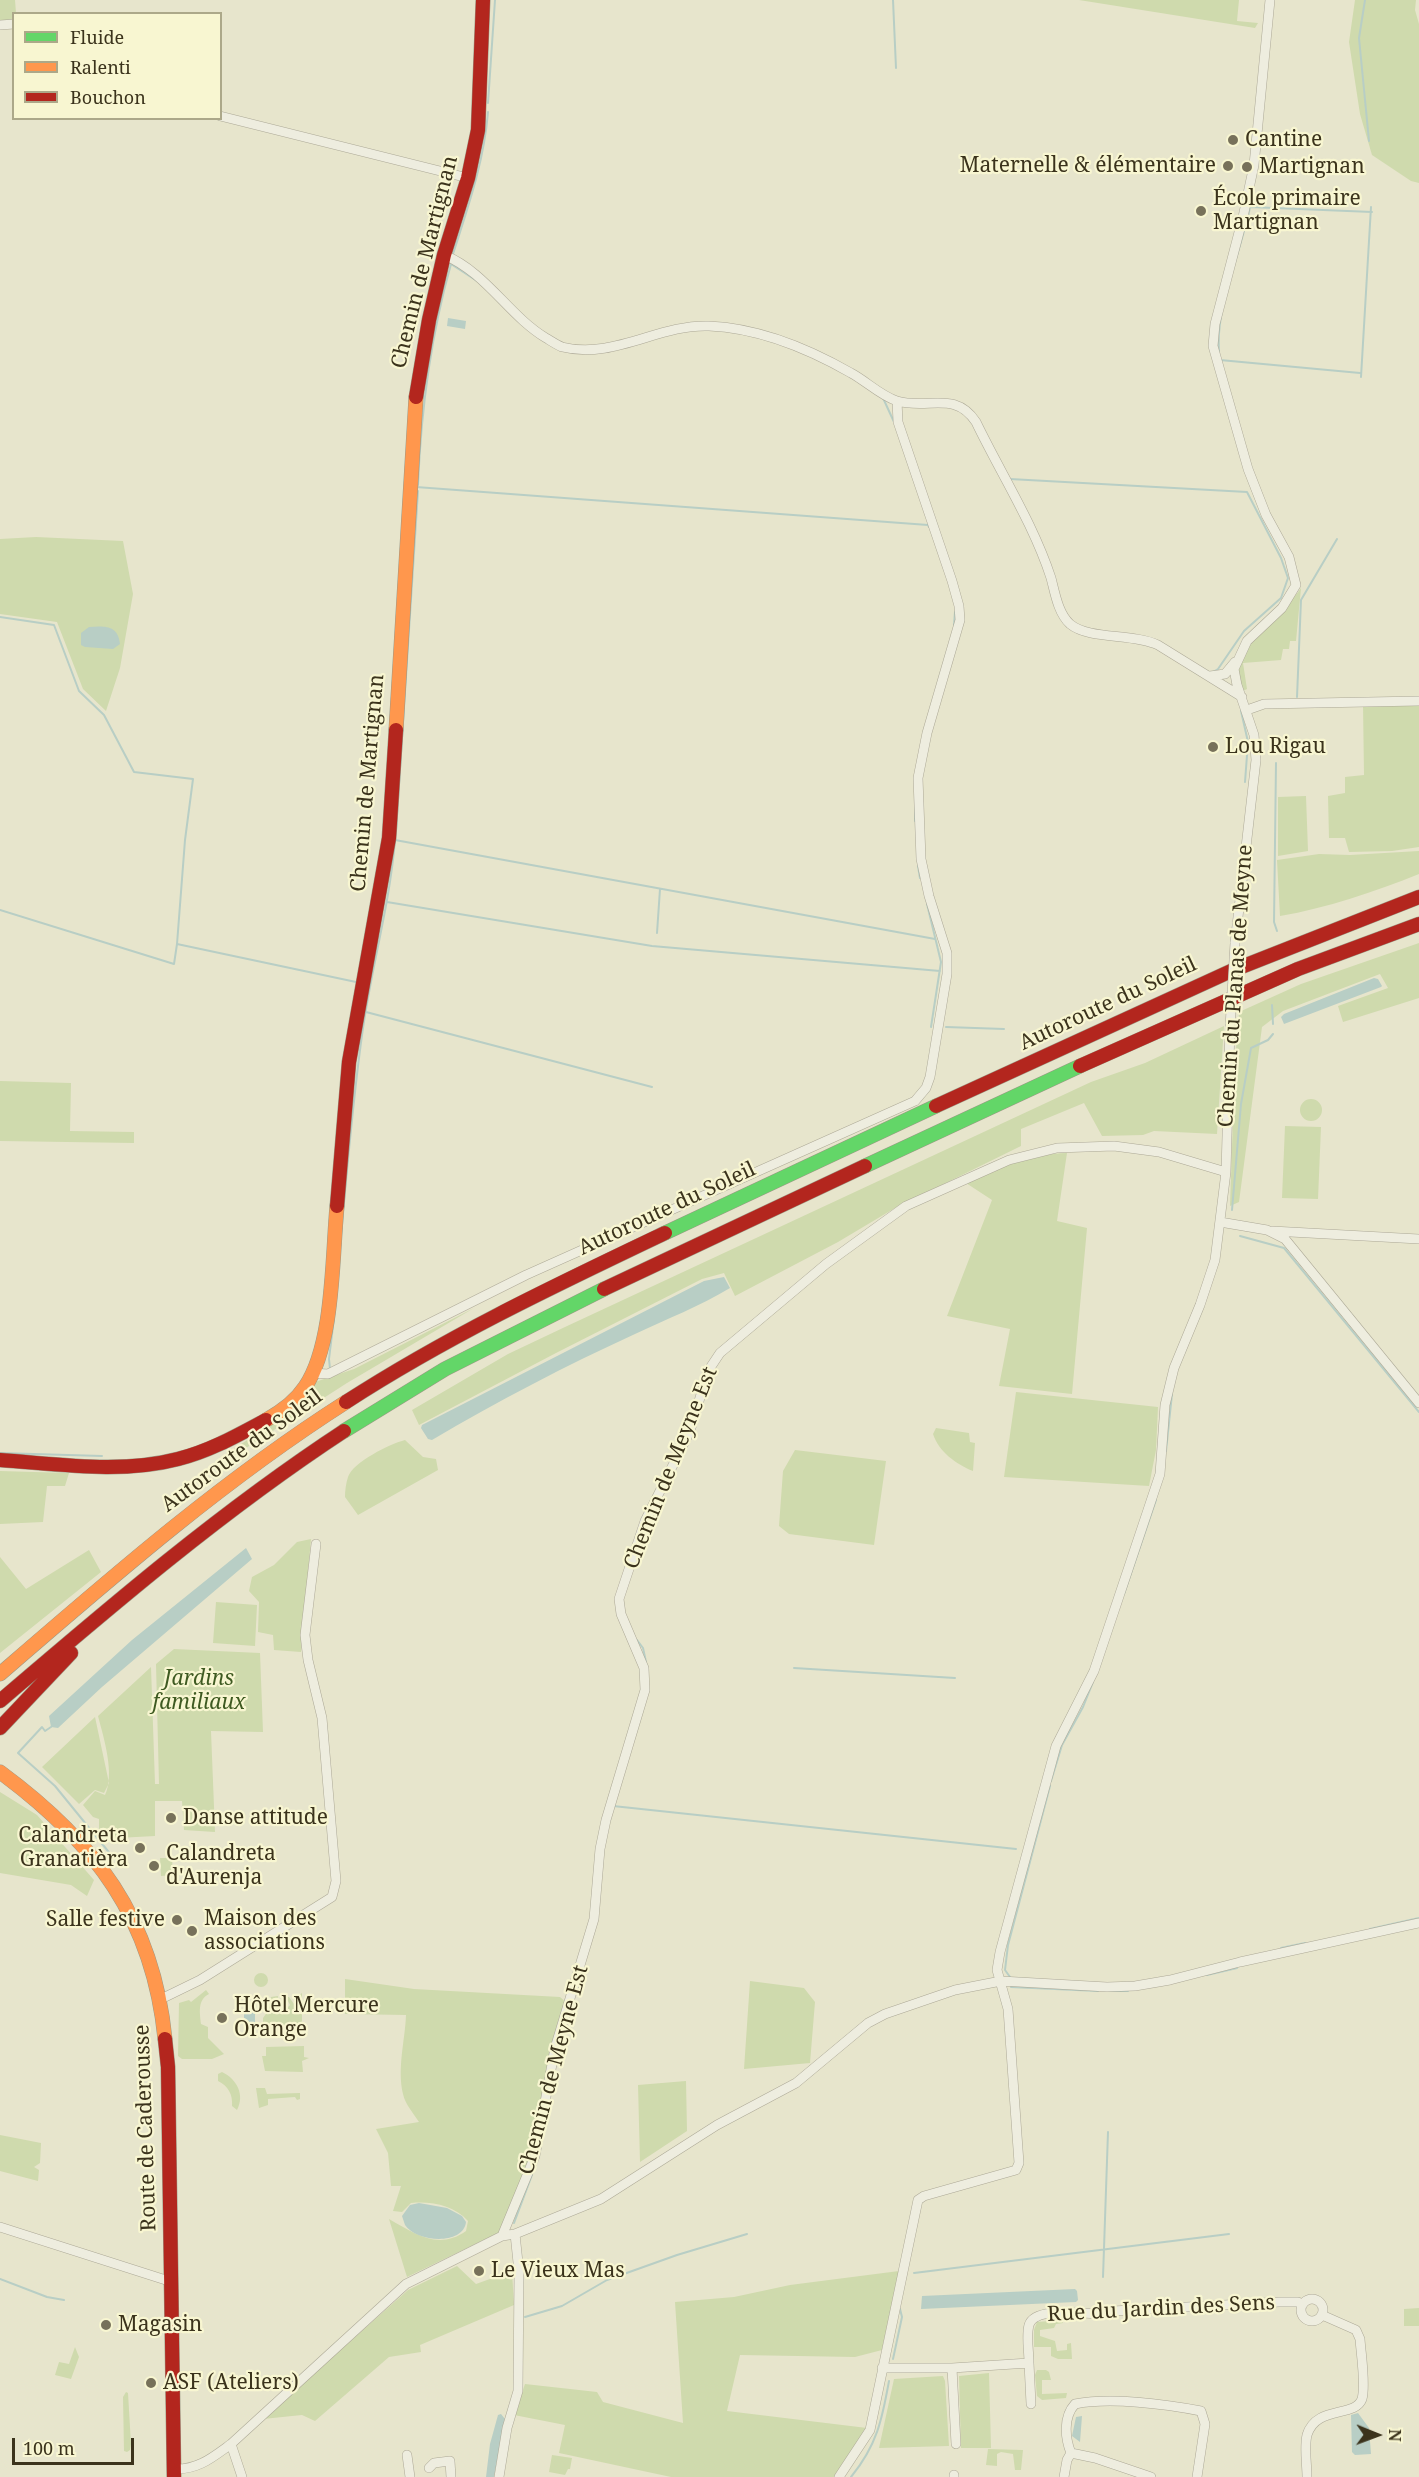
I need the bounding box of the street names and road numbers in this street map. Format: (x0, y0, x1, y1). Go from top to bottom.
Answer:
street label: Chemin de Martignan (386, 153, 464, 371)
street label: Chemin de Martignan (346, 673, 390, 893)
street label: Chemin du Planas de Meyne (1214, 844, 1258, 1128)
street label: Autoroute du Soleil (1015, 952, 1201, 1056)
street label: Autoroute du Soleil (574, 1157, 760, 1261)
street label: Chemin de Meyne Est (619, 1363, 723, 1573)
street label: Autoroute du Soleil (157, 1384, 327, 1518)
street label: Chemin de Meyne Est (514, 1963, 594, 2177)
street label: Route de Caderousse (130, 2024, 162, 2232)
street label: Rue du Jardin des Sens (1046, 2290, 1276, 2328)

